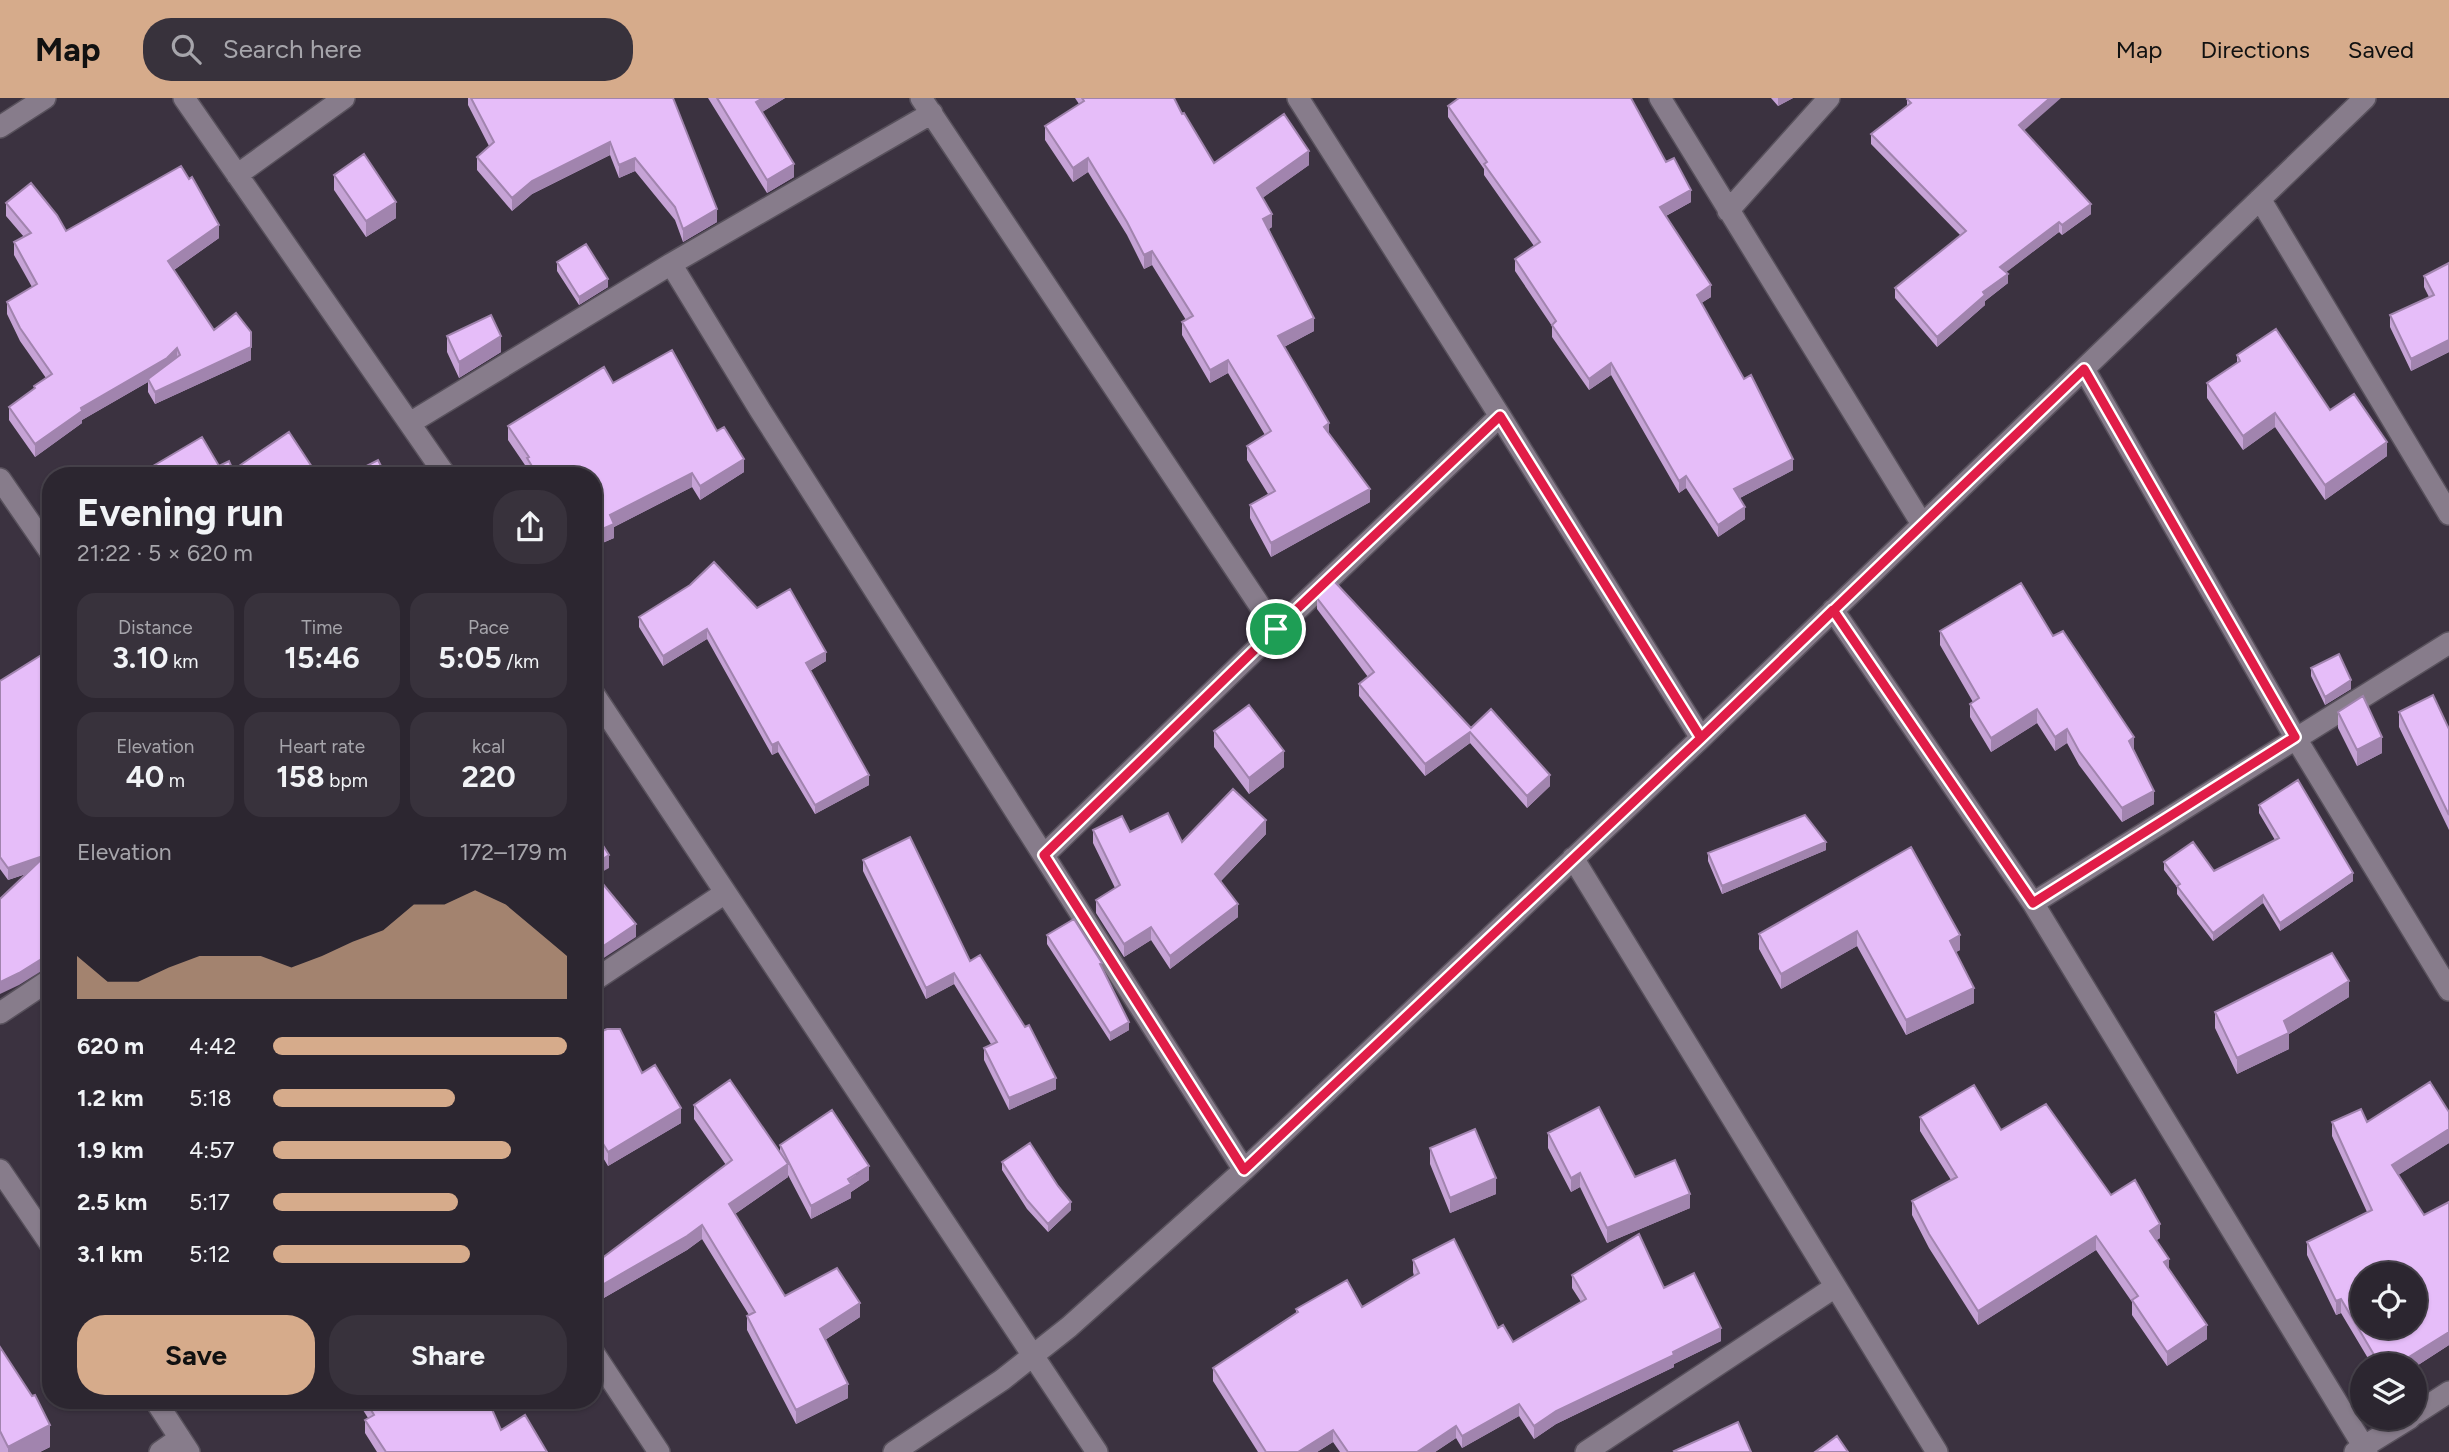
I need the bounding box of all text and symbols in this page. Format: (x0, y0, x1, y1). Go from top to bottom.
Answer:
search box (143, 18, 633, 81)
text: Map (35, 30, 101, 69)
icon: search (167, 30, 205, 68)
text: Search here (223, 33, 362, 65)
text: Map (2116, 35, 2162, 64)
text: Directions (2200, 35, 2310, 64)
text: Saved (2348, 35, 2414, 64)
text: Evening run (77, 490, 284, 536)
button: share (493, 490, 567, 564)
text: 21:22 · 5 × 620 m (77, 539, 253, 567)
pin (1246, 599, 1306, 659)
icon: arrive (1257, 610, 1295, 648)
text: Distance (118, 616, 193, 639)
text: Time (301, 616, 343, 639)
text: Pace (468, 616, 509, 639)
text: 3.10 (112, 639, 168, 676)
text: 15:46 (284, 639, 360, 676)
text: 5:05 (438, 639, 502, 676)
text: km (168, 650, 198, 673)
text: /km (502, 650, 539, 673)
text: Elevation (116, 735, 194, 758)
text: Heart rate (279, 735, 365, 758)
text: kcal (472, 735, 505, 758)
text: 40 (126, 758, 164, 795)
text: 158 (276, 758, 325, 795)
text: 220 (462, 758, 516, 795)
text: m (164, 769, 185, 792)
text: bpm (325, 769, 368, 792)
text: Elevation (77, 838, 172, 866)
text: 172–179 m (460, 838, 567, 866)
text: 620 m (77, 1032, 144, 1060)
text: 4:42 (189, 1032, 236, 1060)
text: 1.2 km (77, 1084, 144, 1112)
text: 5:18 (189, 1084, 232, 1112)
text: 1.9 km (77, 1136, 144, 1164)
text: 4:57 (189, 1136, 235, 1164)
text: 2.5 km (77, 1188, 147, 1216)
text: 5:17 (189, 1188, 230, 1216)
text: 3.1 km (77, 1240, 143, 1268)
text: 5:12 (189, 1240, 230, 1268)
map controls (2350, 1262, 2427, 1430)
button: locate (2350, 1262, 2427, 1339)
button: Save (77, 1315, 315, 1395)
button: Share (329, 1315, 567, 1395)
button: layers (2350, 1353, 2427, 1430)

